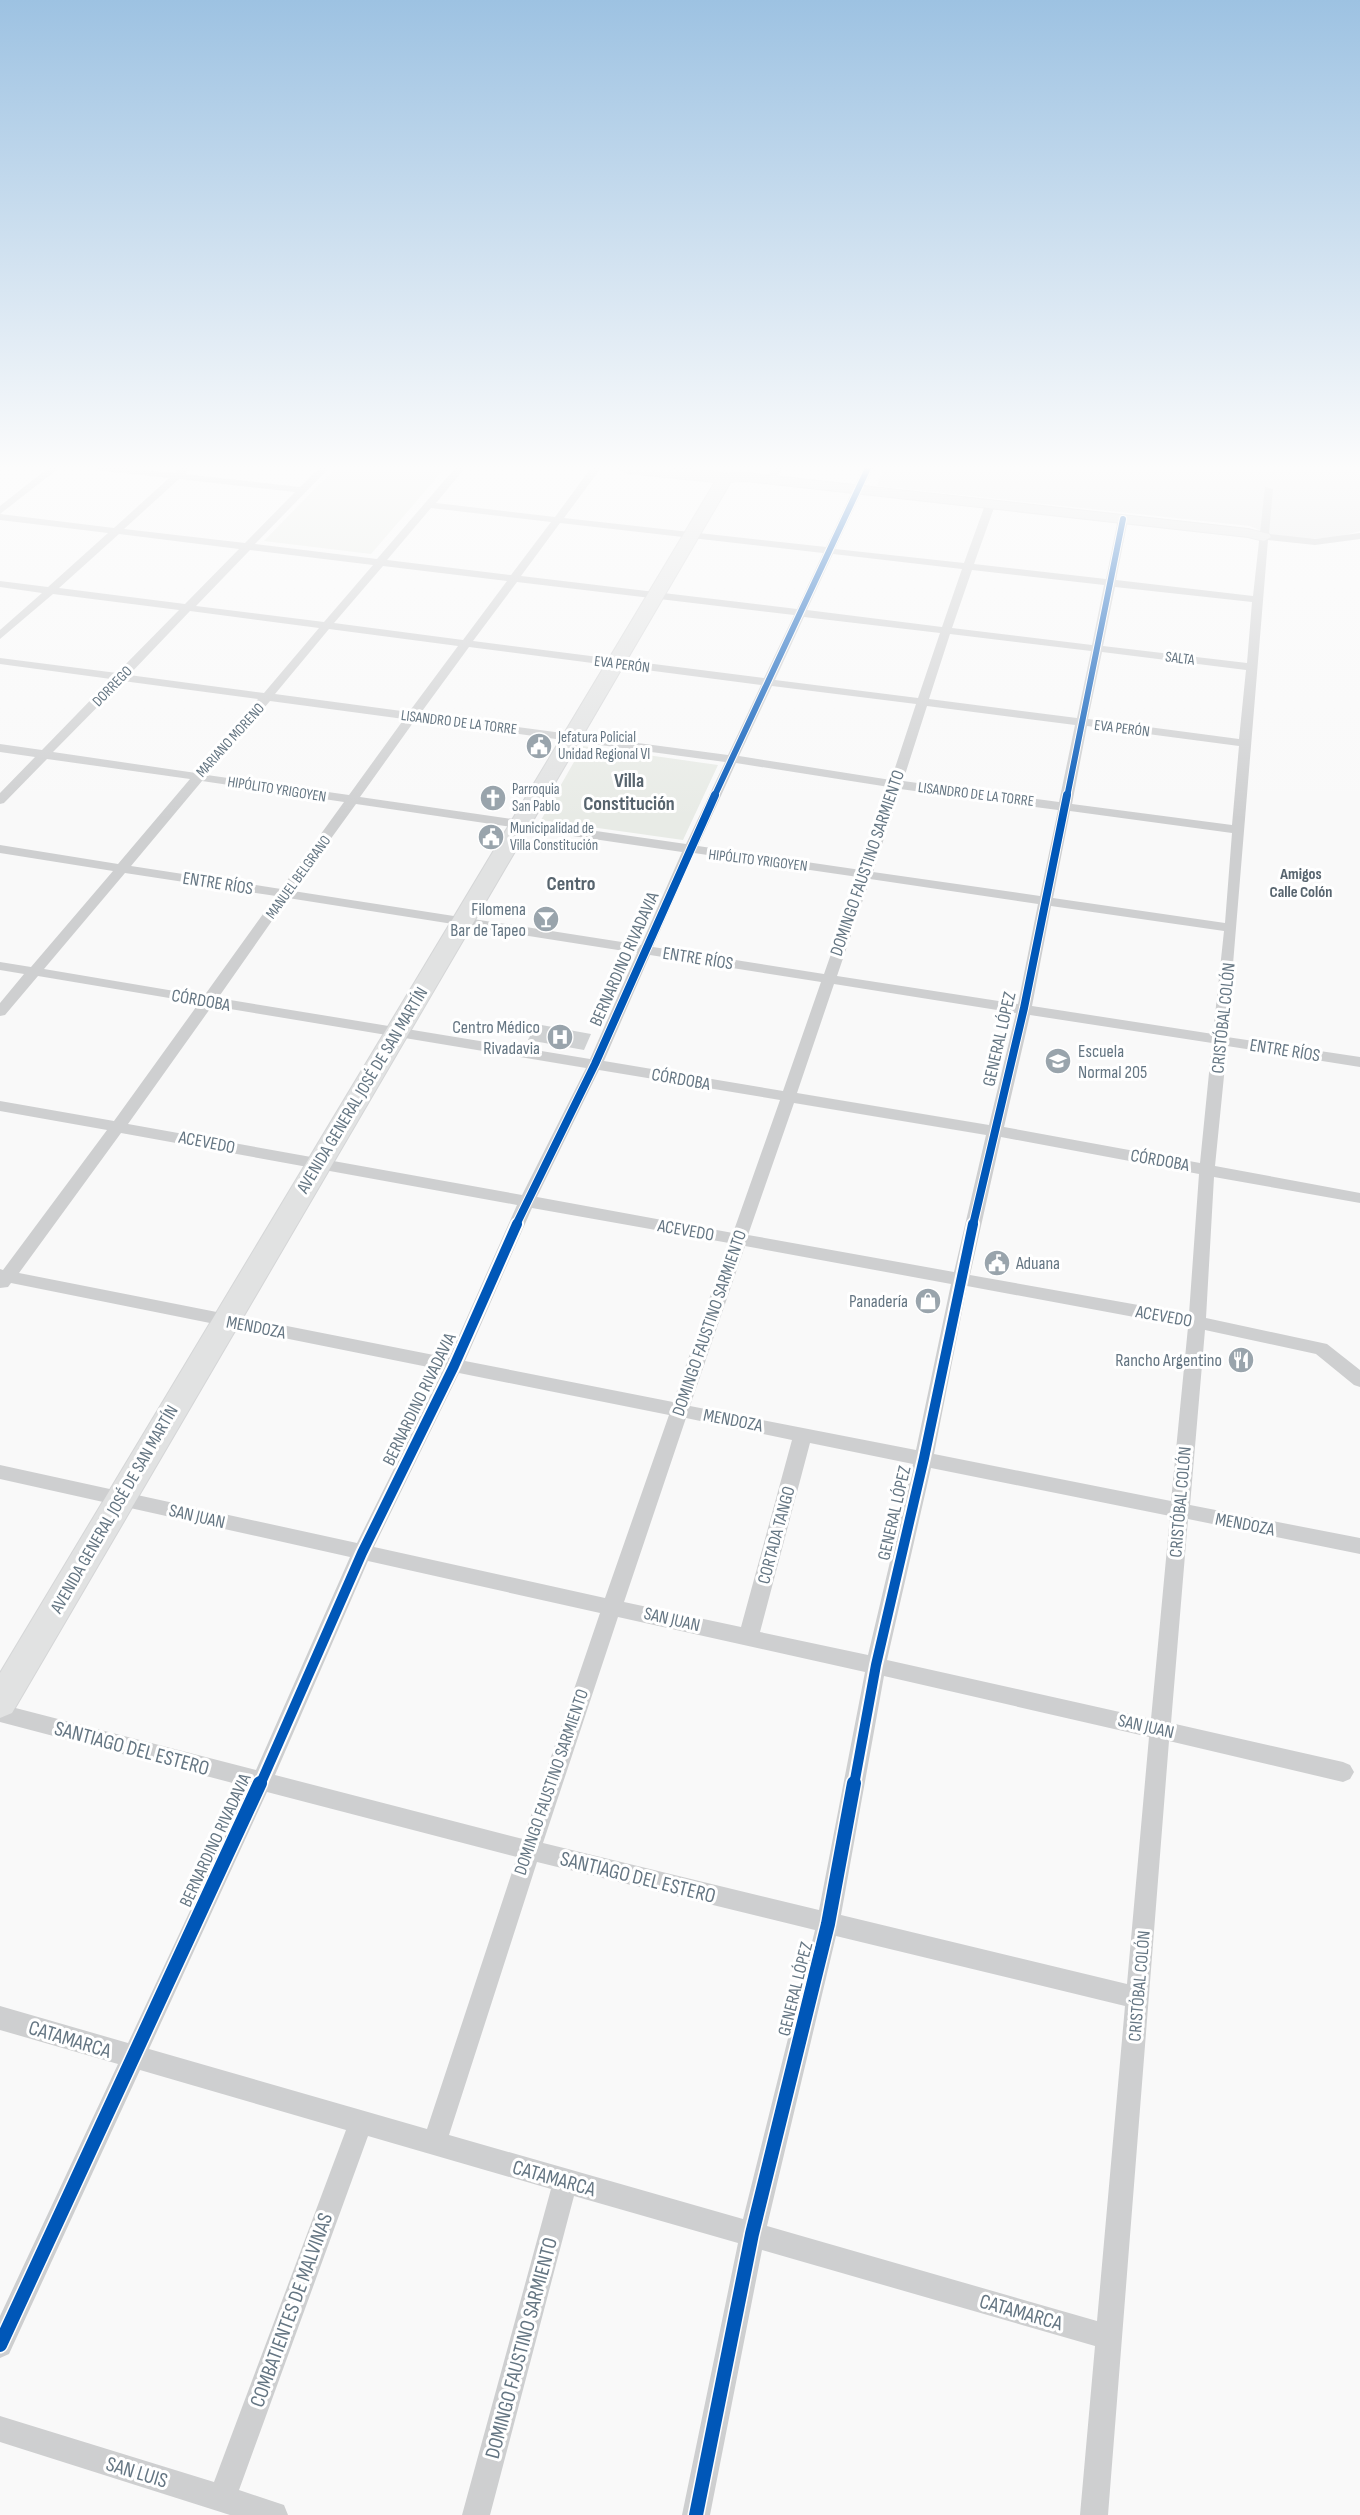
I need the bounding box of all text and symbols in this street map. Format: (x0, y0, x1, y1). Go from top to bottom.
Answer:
street label: SALTA (1164, 647, 1196, 670)
street label: EVA PERÓN (593, 652, 651, 677)
street label: DORREGO (88, 662, 136, 711)
street label: MARIANO MORENO (192, 699, 269, 781)
street label: LISANDRO DE LA TORRE (400, 706, 518, 739)
street label: EVA PERÓN (1093, 716, 1151, 741)
place label: Jefatura Policial Unidad Regional VI (557, 728, 650, 764)
public building icon: Jefatura Policial Unidad Regional VI (524, 731, 554, 761)
street label: DOMINGO FAUSTINO SARMIENTO (826, 767, 909, 959)
district label: Villa Constitución (583, 769, 675, 816)
street label: HIPÓLITO YRIGOYEN (226, 772, 328, 807)
street label: LISANDRO DE LA TORRE (917, 778, 1035, 811)
place label: Parroquia San Pablo (512, 780, 560, 816)
church icon: Parroquia San Pablo (478, 783, 508, 813)
place label: Municipalidad de Villa Constitución (510, 819, 598, 855)
public building icon: Municipalidad de Villa Constitución (476, 822, 506, 852)
street label: MANUEL BELGRANO (262, 832, 335, 923)
street label: HIPÓLITO YRIGOYEN (707, 845, 808, 876)
district label: Amigos Calle Colón (1270, 865, 1332, 902)
street label: ENTRE RÍOS (181, 868, 255, 899)
district label: Centro (547, 872, 595, 896)
street label: BERNARDINO RIVADAVIA (585, 889, 664, 1030)
place label: Filomena Bar de Tapeo (450, 899, 526, 941)
bar icon: Filomena Bar de Tapeo (531, 904, 561, 934)
street label: ENTRE RÍOS (661, 943, 735, 974)
street label: CRISTÓBAL COLÓN (1207, 962, 1240, 1074)
street label: AVENIDA GENERAL JOSÉ DE SAN MARTÍN (292, 983, 432, 1198)
street label: CÓRDOBA (170, 985, 232, 1016)
street label: GENERAL LÓPEZ (978, 989, 1021, 1088)
place label: Centro Médico Rivadavia (452, 1017, 540, 1059)
hospital icon: Centro Médico Rivadavia (545, 1022, 575, 1052)
street label: ENTRE RÍOS (1248, 1035, 1322, 1066)
place label: Escuela Normal 205 (1078, 1041, 1147, 1083)
school or university icon: Escuela Normal 205 (1043, 1046, 1073, 1076)
street label: CÓRDOBA (650, 1064, 712, 1095)
street label: ACEVEDO (176, 1127, 237, 1158)
street label: CÓRDOBA (1129, 1145, 1191, 1176)
street label: ACEVEDO (655, 1215, 716, 1246)
street label: DOMINGO FAUSTINO SARMIENTO (668, 1227, 751, 1419)
public building icon: Aduana (982, 1248, 1012, 1278)
place label: Aduana (1015, 1253, 1060, 1274)
shop icon: Panadería (913, 1286, 943, 1316)
place label: Panadería (849, 1291, 908, 1312)
street label: ACEVEDO (1133, 1301, 1194, 1332)
street label: MENDOZA (224, 1311, 288, 1344)
street label: BERNARDINO RIVADAVIA (378, 1329, 461, 1469)
restaurant icon: Rancho Argentino (1226, 1345, 1256, 1375)
place label: Rancho Argentino (1115, 1350, 1222, 1371)
street label: AVENIDA GENERAL JOSÉ DE SAN MARTÍN (46, 1401, 183, 1618)
street label: MENDOZA (701, 1404, 765, 1437)
street label: CRISTÓBAL COLÓN (1165, 1446, 1196, 1558)
street label: GENERAL LÓPEZ (873, 1463, 916, 1562)
street label: CORTADA TANGO (753, 1484, 800, 1586)
street label: SAN JUAN (167, 1500, 227, 1533)
street label: MENDOZA (1213, 1508, 1277, 1541)
street label: SAN JUAN (642, 1603, 702, 1636)
street label: DOMINGO FAUSTINO SARMIENTO (510, 1686, 593, 1878)
street label: SAN JUAN (1116, 1710, 1176, 1743)
street label: SANTIAGO DEL ESTERO (52, 1716, 212, 1781)
street label: BERNARDINO RIVADAVIA (175, 1770, 256, 1910)
street label: SANTIAGO DEL ESTERO (558, 1846, 718, 1909)
street label: CRISTÓBAL COLÓN (1124, 1930, 1155, 2042)
street label: GENERAL LÓPEZ (774, 1939, 817, 2038)
street label: CATAMARCA (25, 2015, 115, 2064)
street label: CATAMARCA (509, 2155, 599, 2203)
street label: COMBATIENTES DE MALVINAS (245, 2210, 338, 2411)
street label: DOMINGO FAUSTINO SARMIENTO (480, 2235, 563, 2461)
street label: CATAMARCA (976, 2289, 1066, 2337)
street label: SAN LUIS (103, 2451, 171, 2494)

